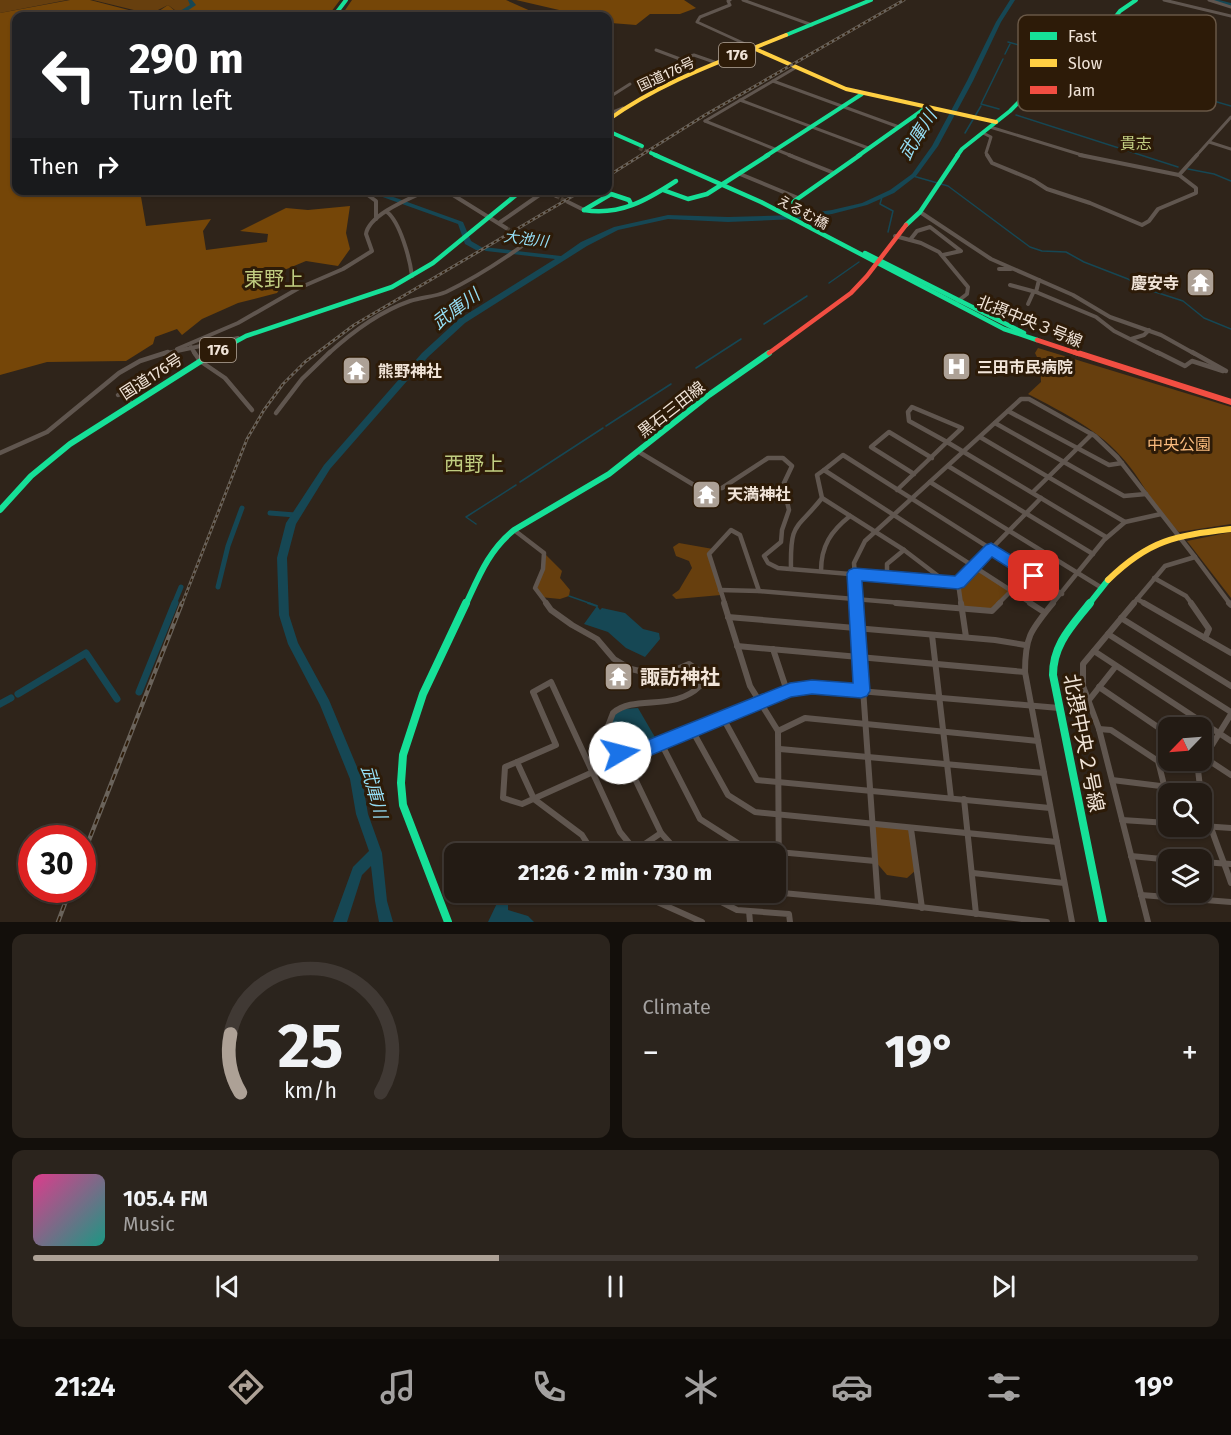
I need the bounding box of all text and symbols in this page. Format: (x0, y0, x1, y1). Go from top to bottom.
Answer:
legend (1018, 15, 1216, 111)
text: Fast (1068, 27, 1097, 46)
text: 290 m (129, 34, 244, 84)
icon: left (30, 36, 108, 114)
road number: 176 (719, 43, 755, 67)
street label: 国道176号 (635, 54, 698, 95)
text: Slow (1068, 54, 1103, 73)
text: Jam (1068, 81, 1095, 100)
text: Turn left (129, 85, 232, 117)
water label: 武庫川 (894, 105, 943, 164)
district label: 貴志 (1120, 134, 1152, 153)
icon: right (91, 150, 124, 183)
text: Then (30, 153, 79, 180)
street label: えるむ橋 (774, 192, 831, 233)
water label: 大池川 (503, 227, 551, 251)
district label: 東野上 (244, 267, 304, 291)
temple icon: 慶安寺 (1184, 267, 1216, 299)
place label: 慶安寺 (1131, 274, 1179, 293)
water label: 武庫川 (428, 283, 486, 334)
street label: 北摂中央３号線 (974, 292, 1085, 351)
road number: 176 (200, 338, 236, 362)
street label: 国道176号 (117, 349, 186, 404)
hospital icon: 三田市民病院 (940, 351, 972, 383)
temple icon: 熊野神社 (341, 355, 373, 387)
place label: 三田市民病院 (977, 358, 1073, 377)
place label: 熊野神社 (378, 362, 442, 381)
street label: 黒石三田線 (634, 377, 709, 442)
park label: 中央公園 (1147, 435, 1211, 454)
district label: 西野上 (444, 452, 504, 476)
temple icon: 天満神社 (690, 478, 722, 510)
place label: 天満神社 (727, 485, 791, 504)
pin (1008, 550, 1059, 601)
icon: arrive (1017, 559, 1050, 592)
temple icon: 諏訪神社 (603, 661, 635, 693)
place label: 諏訪神社 (640, 665, 720, 689)
street label: 北摂中央２号線 (1059, 672, 1109, 814)
north arrow (1158, 717, 1212, 771)
map controls (1158, 717, 1212, 903)
position arrow (588, 721, 652, 785)
water label: 武庫川 (356, 763, 392, 823)
button: search (1158, 783, 1212, 837)
speed limit sign: 30 (18, 825, 96, 903)
button: layers (1158, 849, 1212, 903)
text: 21:26 · 2 min · 730 m (518, 859, 712, 886)
text: Climate (643, 995, 711, 1019)
text: 25 (278, 1009, 344, 1084)
text: 19° (885, 1025, 955, 1079)
text: − (643, 1033, 659, 1073)
text: + (1182, 1033, 1198, 1073)
text: km/h (284, 1078, 337, 1104)
text: 105.4 FM (123, 1185, 208, 1212)
text: Music (123, 1212, 175, 1236)
icon: previous (211, 1270, 244, 1303)
icon: pause (599, 1270, 632, 1303)
icon: next (987, 1270, 1020, 1303)
icon: directions (225, 1366, 267, 1408)
icon: music (377, 1366, 419, 1408)
icon: phone (528, 1366, 570, 1408)
icon: climate (680, 1366, 722, 1408)
icon: car (831, 1366, 873, 1408)
icon: filters (983, 1366, 1025, 1408)
text: 21:24 (55, 1371, 116, 1403)
text: 19° (1134, 1371, 1176, 1403)

